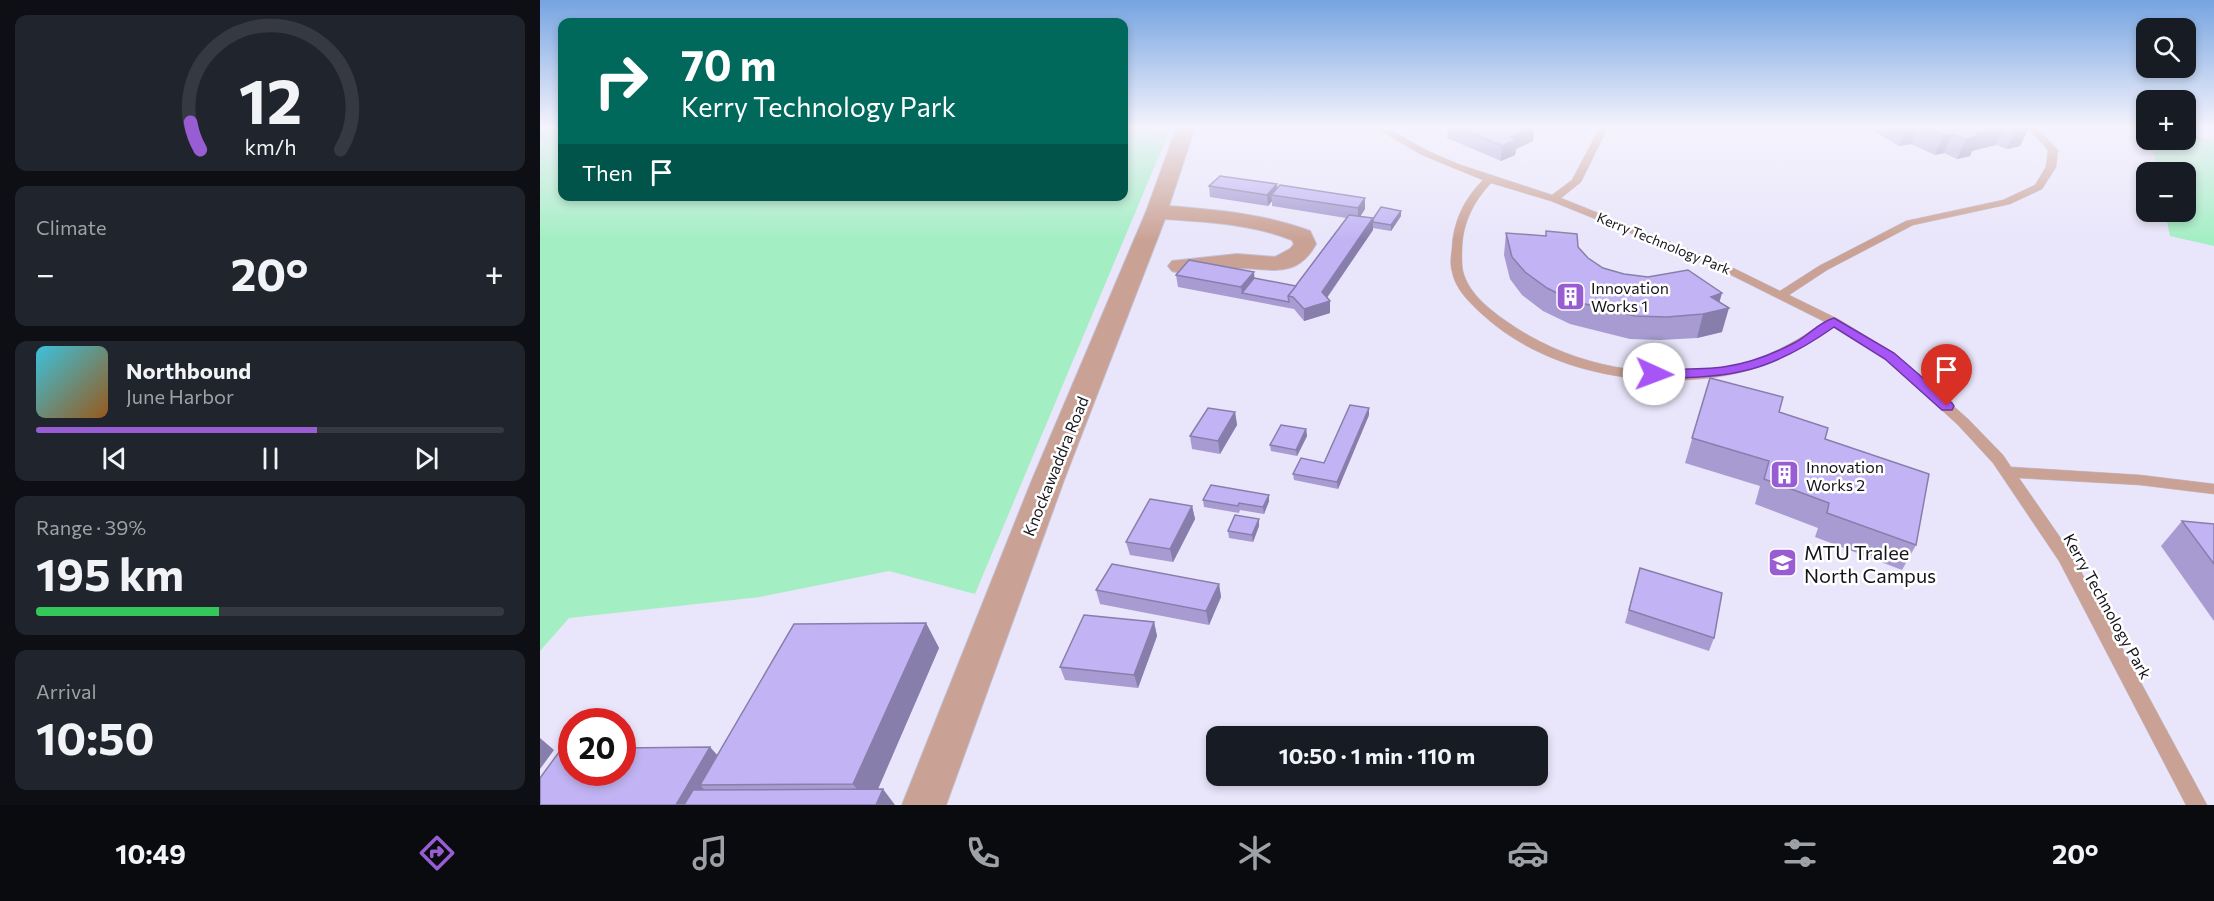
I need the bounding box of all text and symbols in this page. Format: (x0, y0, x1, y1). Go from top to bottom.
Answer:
map controls (2136, 18, 2196, 222)
button: search (2136, 18, 2196, 78)
text: 70 m (681, 38, 776, 90)
icon: right (582, 42, 660, 120)
text: 12 (238, 61, 302, 137)
text: Kerry Technology Park (681, 90, 956, 123)
button: + (2136, 90, 2196, 150)
text: km/h (244, 133, 296, 159)
icon: arrive (645, 156, 678, 189)
text: Then (582, 159, 633, 186)
button: − (2136, 162, 2196, 222)
street label: Kerry Technology Park (1595, 208, 1734, 278)
text: Climate (36, 215, 106, 239)
text: 20° (231, 245, 309, 300)
text: − (36, 252, 55, 293)
text: + (485, 252, 504, 293)
place label: Innovation Works 1 (1591, 278, 1669, 315)
building icon: Innovation Works 1 (1554, 280, 1586, 312)
position arrow (1622, 342, 1686, 406)
pin (1921, 344, 1972, 406)
icon: arrive (1930, 353, 1963, 386)
text: Northbound (126, 357, 251, 384)
text: June Harbor (126, 384, 234, 408)
street label: Knockawaddra Road (1018, 393, 1092, 539)
icon: previous (98, 442, 131, 475)
icon: pause (254, 442, 287, 475)
icon: next (410, 442, 443, 475)
place label: Innovation Works 2 (1806, 457, 1884, 494)
building icon: Innovation Works 2 (1769, 459, 1801, 491)
text: Range · 39% (36, 515, 146, 539)
street label: Kerry Technology Park (2060, 530, 2156, 682)
place label: MTU Tralee North Campus (1804, 540, 1936, 587)
text: 195 km (36, 545, 184, 600)
school or university icon: MTU Tralee North Campus (1767, 547, 1799, 579)
text: Arrival (36, 679, 97, 703)
speed limit sign: 20 (558, 708, 636, 786)
text: 10:50 (36, 709, 154, 764)
text: 10:50 · 1 min · 110 m (1279, 742, 1475, 769)
icon: directions (416, 832, 458, 874)
icon: music (689, 832, 731, 874)
icon: phone (962, 832, 1004, 874)
icon: climate (1234, 832, 1276, 874)
icon: car (1507, 832, 1549, 874)
icon: filters (1779, 832, 1821, 874)
text: 10:49 (115, 837, 186, 870)
text: 20° (2052, 837, 2099, 870)

